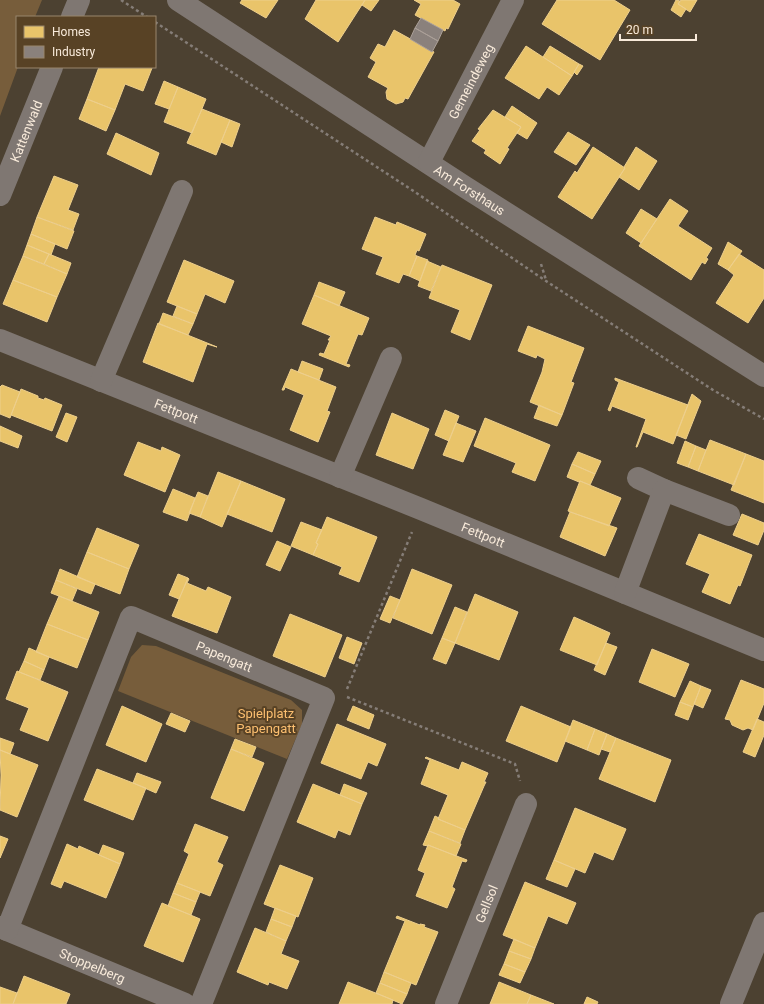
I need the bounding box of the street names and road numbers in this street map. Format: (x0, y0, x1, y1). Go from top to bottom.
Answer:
street label: Gemeindeweg (446, 41, 497, 122)
street label: Kattenwald (7, 98, 46, 164)
street label: Am Forsthaus (431, 162, 508, 219)
street label: Fettpott (152, 396, 200, 427)
street label: Fettpott (459, 519, 507, 551)
street label: Papengatt (194, 638, 255, 675)
street label: Gellsol (472, 883, 501, 925)
street label: Stoppelberg (57, 946, 127, 986)

